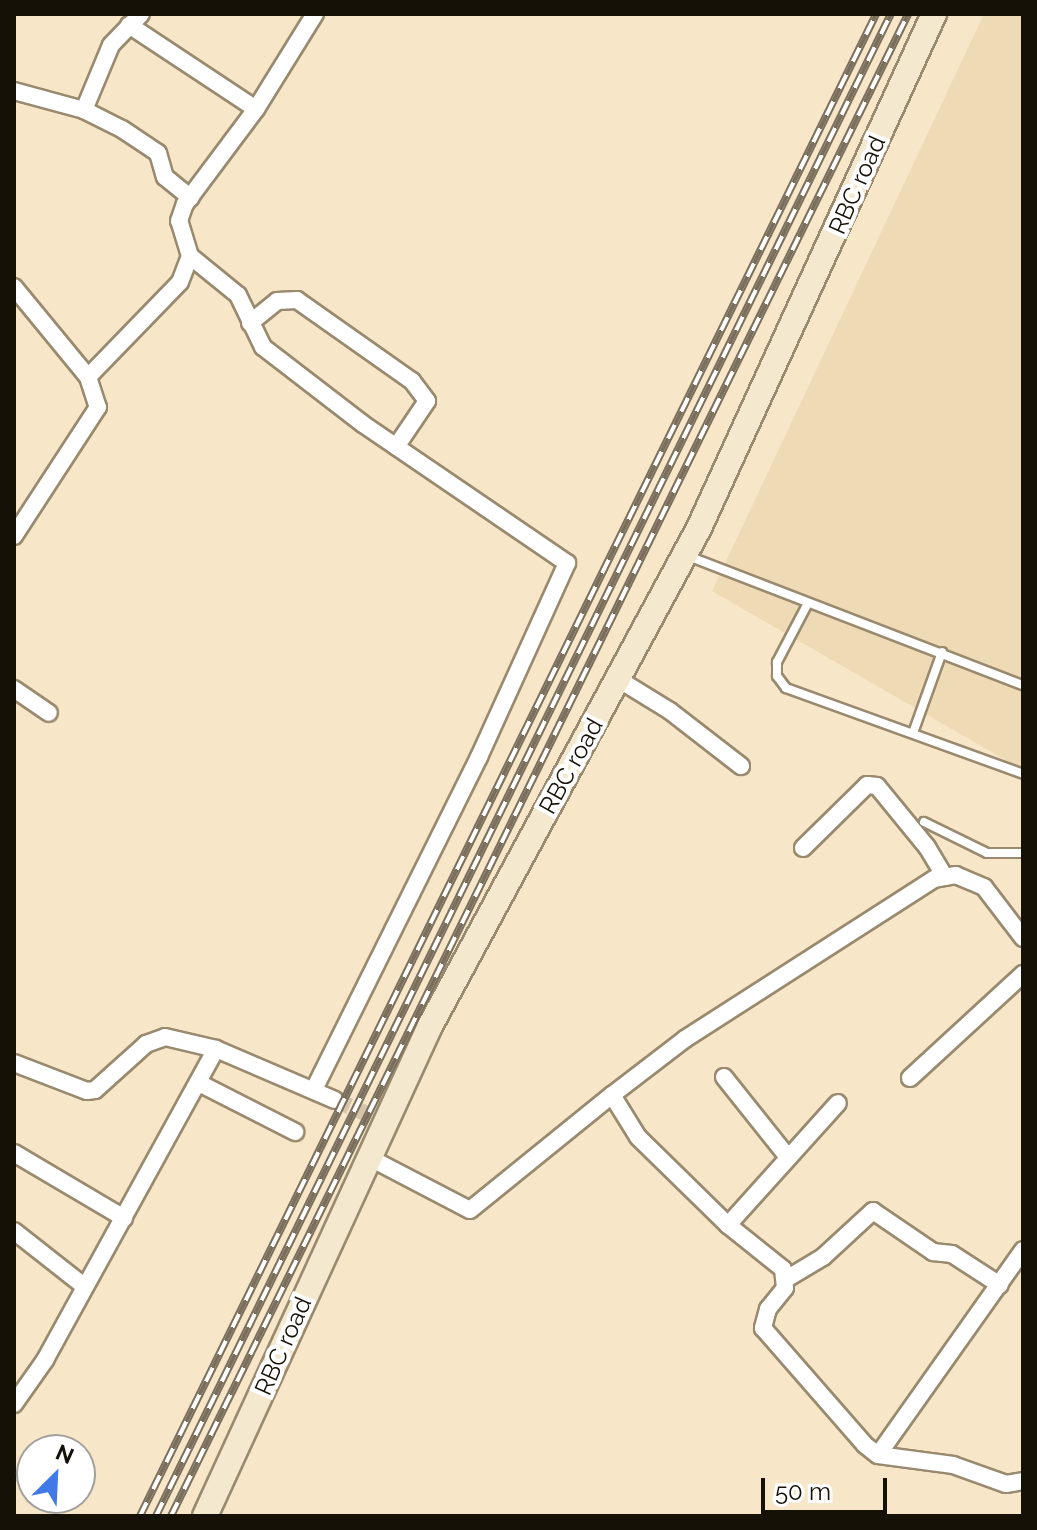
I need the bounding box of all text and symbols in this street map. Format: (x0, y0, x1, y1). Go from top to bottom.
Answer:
street label: RBC road (823, 131, 891, 239)
street label: RBC road (533, 713, 609, 819)
street label: RBC road (249, 1292, 317, 1400)
north arrow (16, 1434, 96, 1514)
text: N (52, 1439, 78, 1469)
scale bar (765, 1462, 891, 1512)
text: 50 m (775, 1477, 831, 1506)

